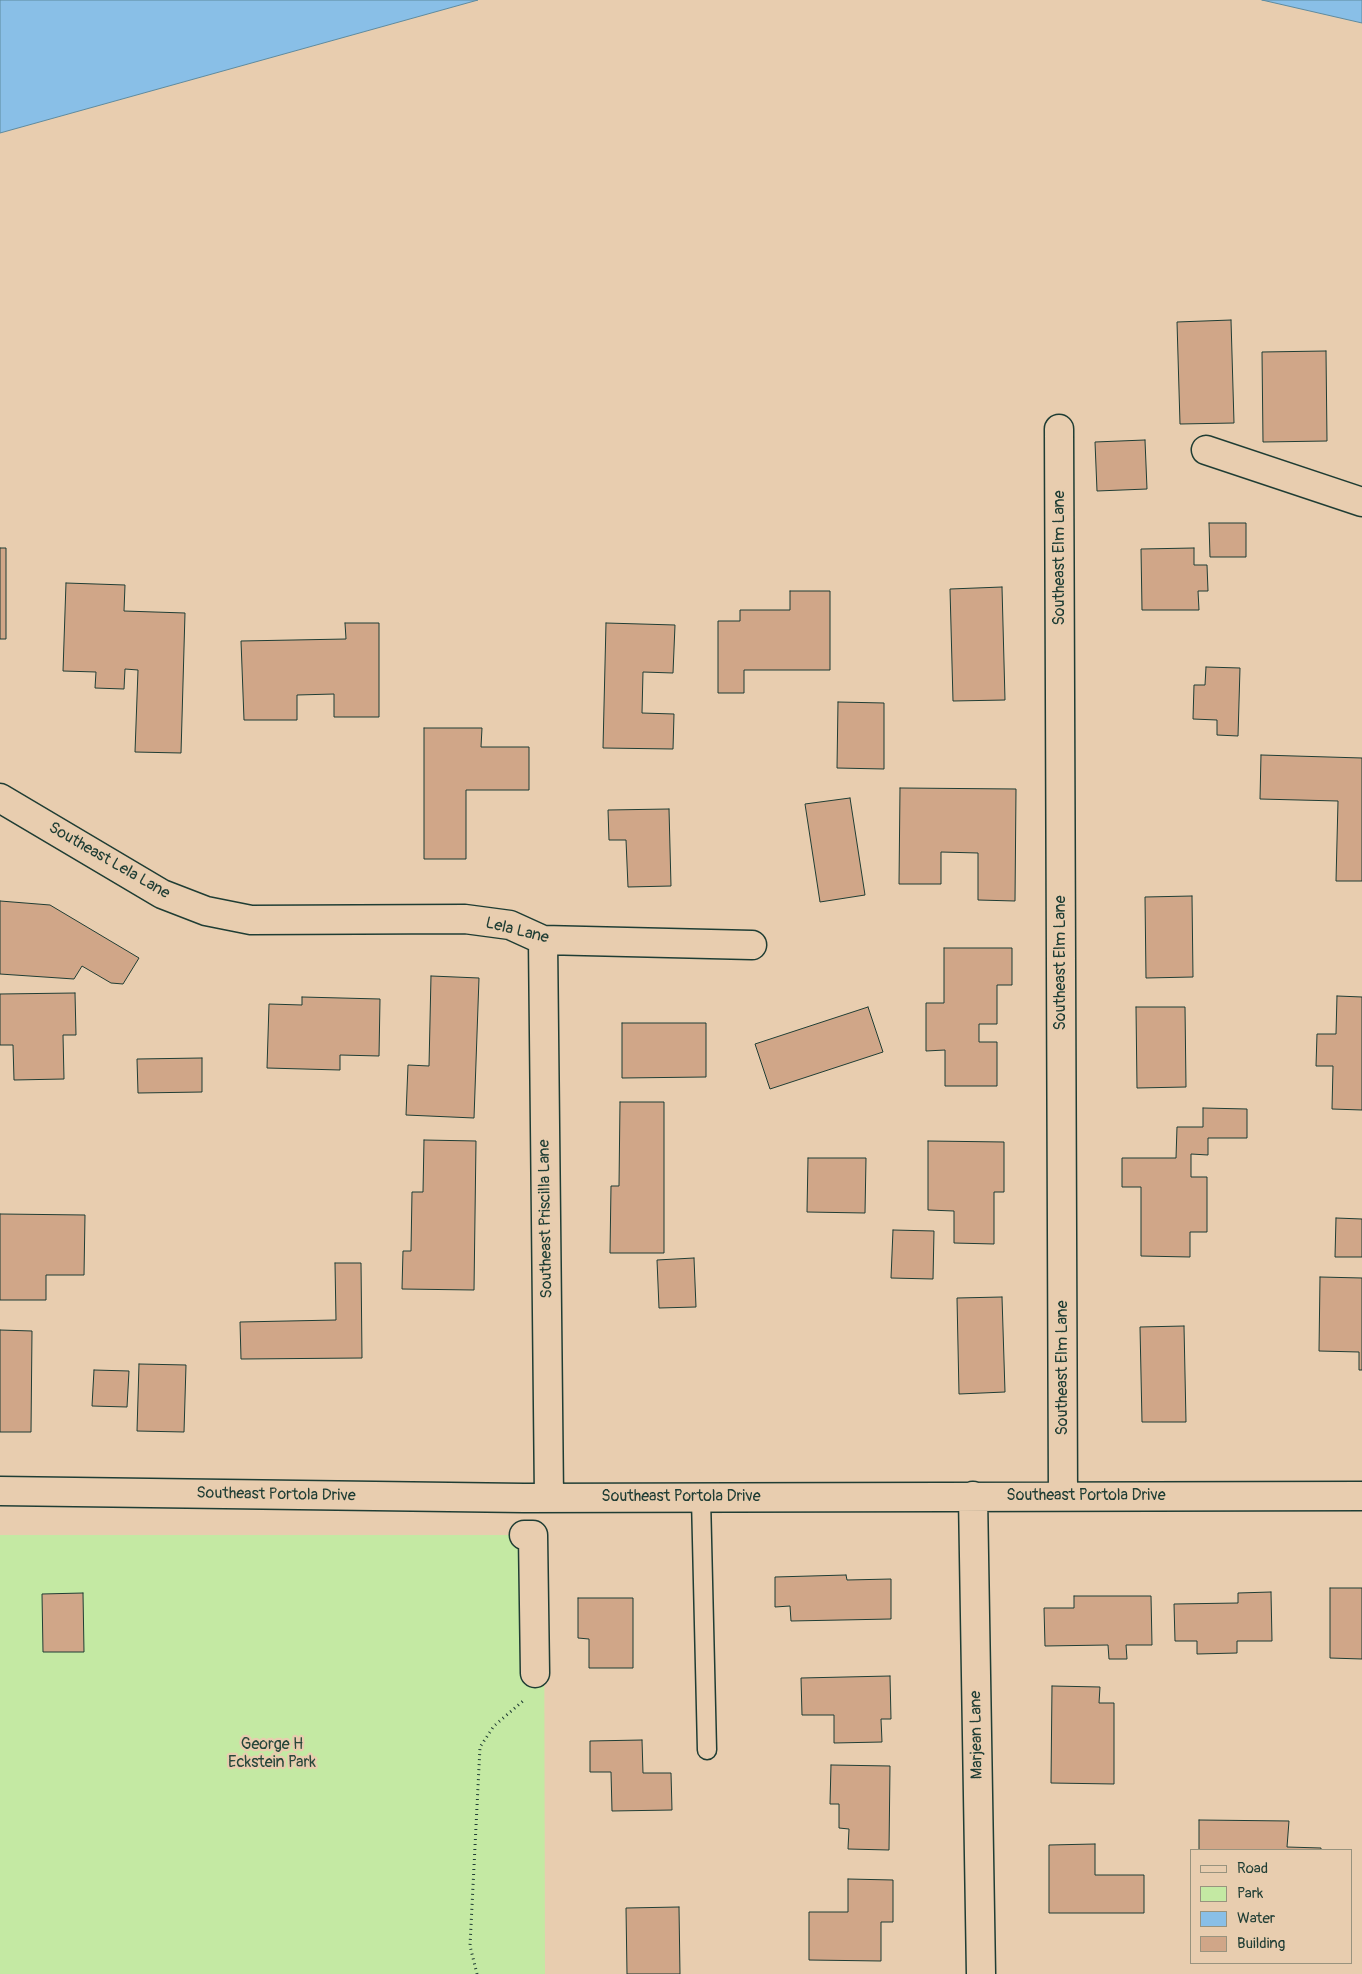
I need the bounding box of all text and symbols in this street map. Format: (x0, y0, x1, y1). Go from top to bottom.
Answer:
street label: Southeast Elm Lane (1050, 490, 1070, 626)
street label: Southeast Lela Lane (45, 818, 173, 904)
street label: Southeast Elm Lane (1051, 895, 1071, 1031)
street label: Lela Lane (483, 914, 551, 948)
street label: Southeast Priscilla Lane (535, 1139, 557, 1299)
street label: Southeast Elm Lane (1053, 1300, 1073, 1436)
street label: Southeast Portola Drive (196, 1484, 356, 1506)
street label: Southeast Portola Drive (1006, 1486, 1166, 1506)
street label: Southeast Portola Drive (601, 1487, 761, 1507)
street label: Marjean Lane (967, 1691, 987, 1779)
park label: George H Eckstein Park (228, 1735, 316, 1773)
legend (1190, 1849, 1352, 1964)
text: Road (1237, 1859, 1268, 1878)
text: Park (1237, 1884, 1263, 1903)
text: Water (1237, 1909, 1275, 1928)
text: Building (1237, 1934, 1285, 1953)

